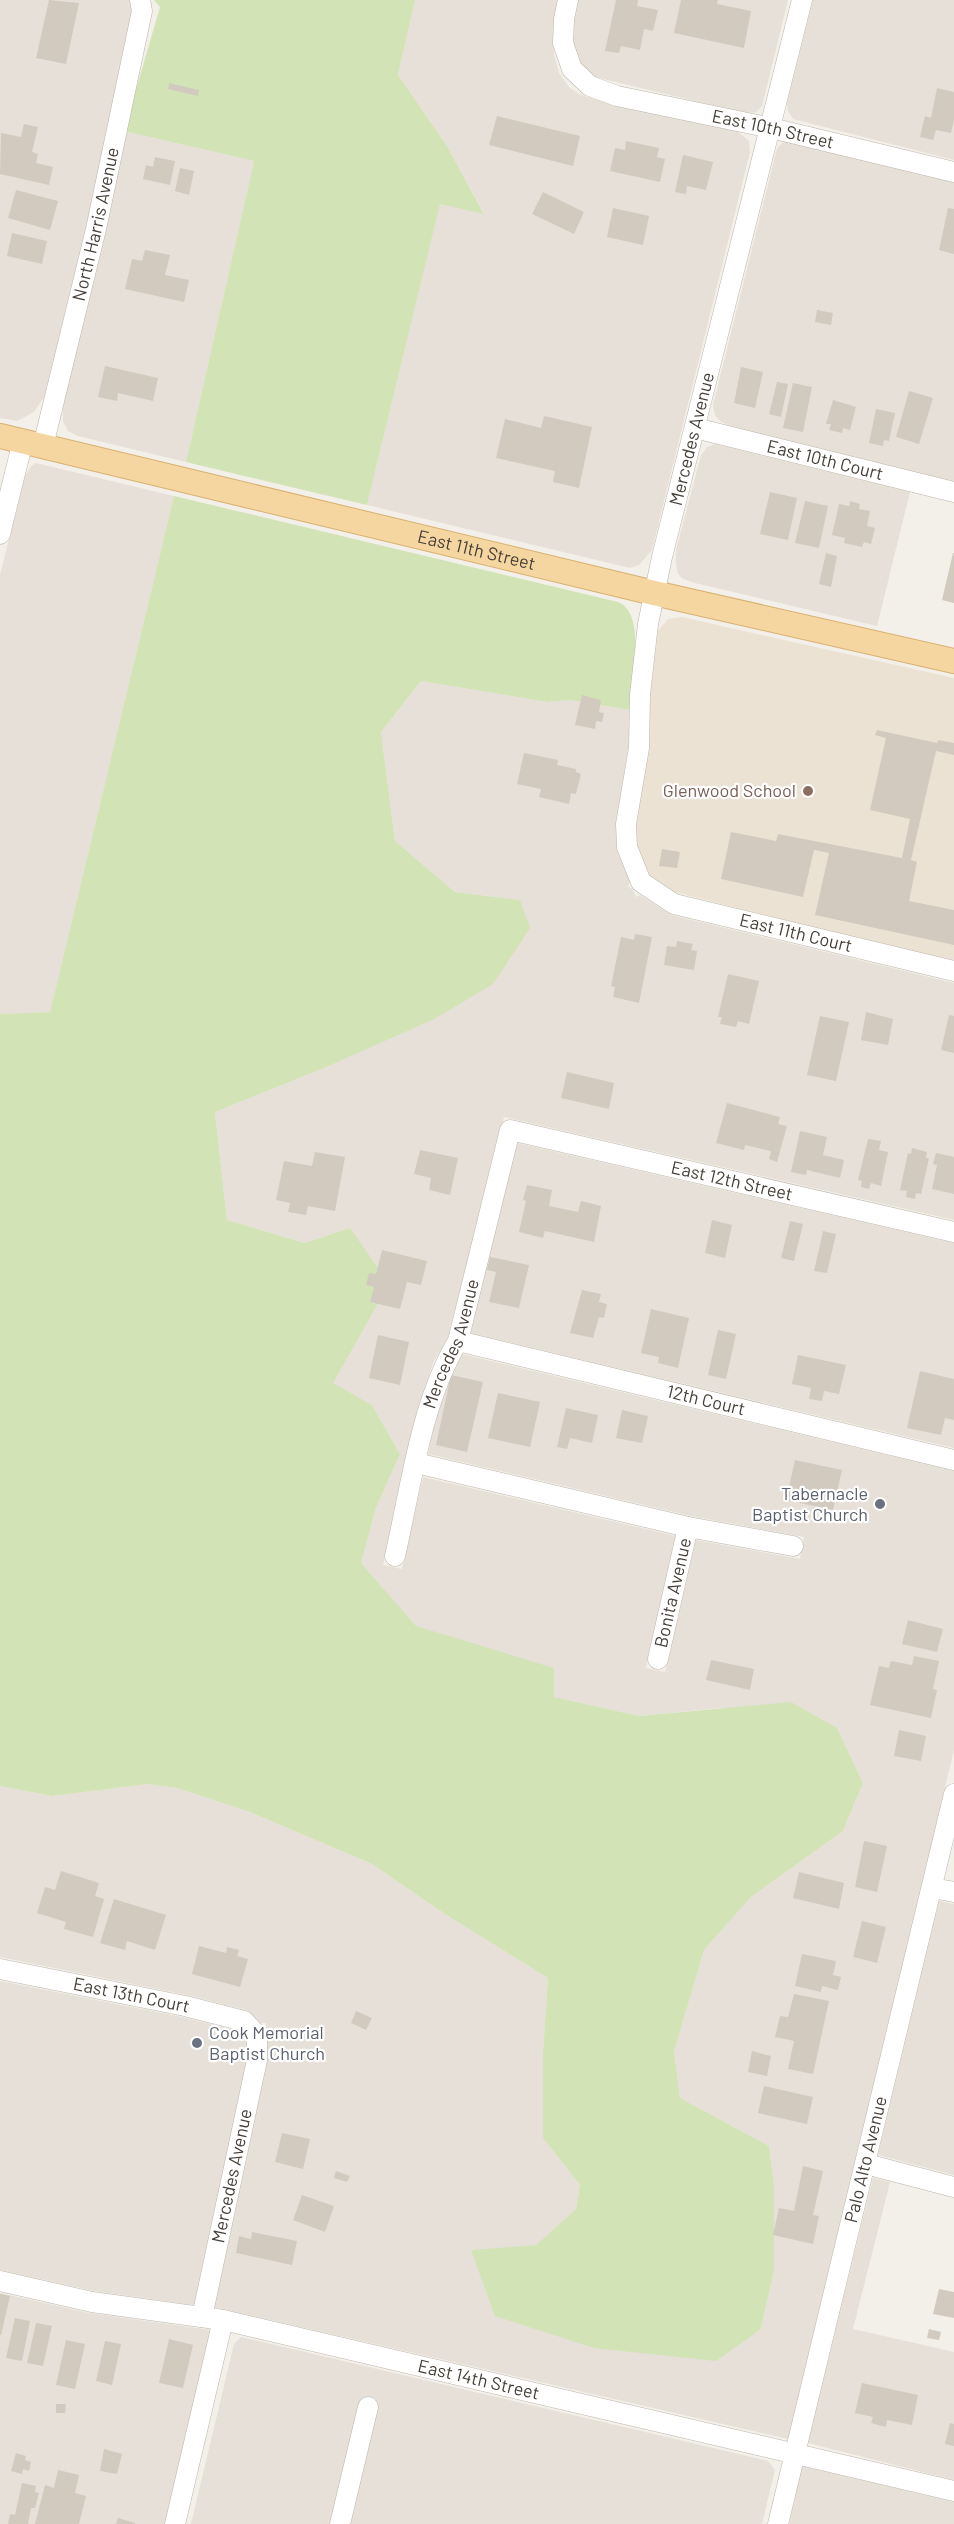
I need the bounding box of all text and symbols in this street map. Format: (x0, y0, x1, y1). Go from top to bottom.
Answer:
street label: East 10th Street (710, 104, 836, 153)
street label: North Harris Avenue (67, 145, 123, 303)
street label: Mercedes Avenue (664, 370, 718, 508)
street label: East 10th Court (765, 434, 886, 484)
street label: East 11th Street (415, 525, 538, 574)
place label: Glenwood School (663, 779, 796, 801)
marker: Glenwood School (801, 784, 815, 798)
street label: East 11th Court (737, 908, 855, 956)
street label: East 12th Street (669, 1155, 795, 1205)
street label: Mercedes Avenue (417, 1277, 483, 1411)
street label: 12th Court (665, 1380, 747, 1420)
place label: Tabernacle Baptist Church (752, 1482, 868, 1525)
marker: Tabernacle Baptist Church (873, 1497, 887, 1511)
street label: Bonita Avenue (649, 1535, 695, 1650)
street label: East 13th Court (72, 1972, 192, 2017)
place label: Cook Memorial Baptist Church (209, 2021, 325, 2064)
marker: Cook Memorial Baptist Church (190, 2036, 204, 2050)
street label: Palo Alto Avenue (839, 2094, 891, 2225)
street label: Mercedes Avenue (206, 2107, 256, 2245)
street label: East 14th Street (416, 2354, 542, 2404)

